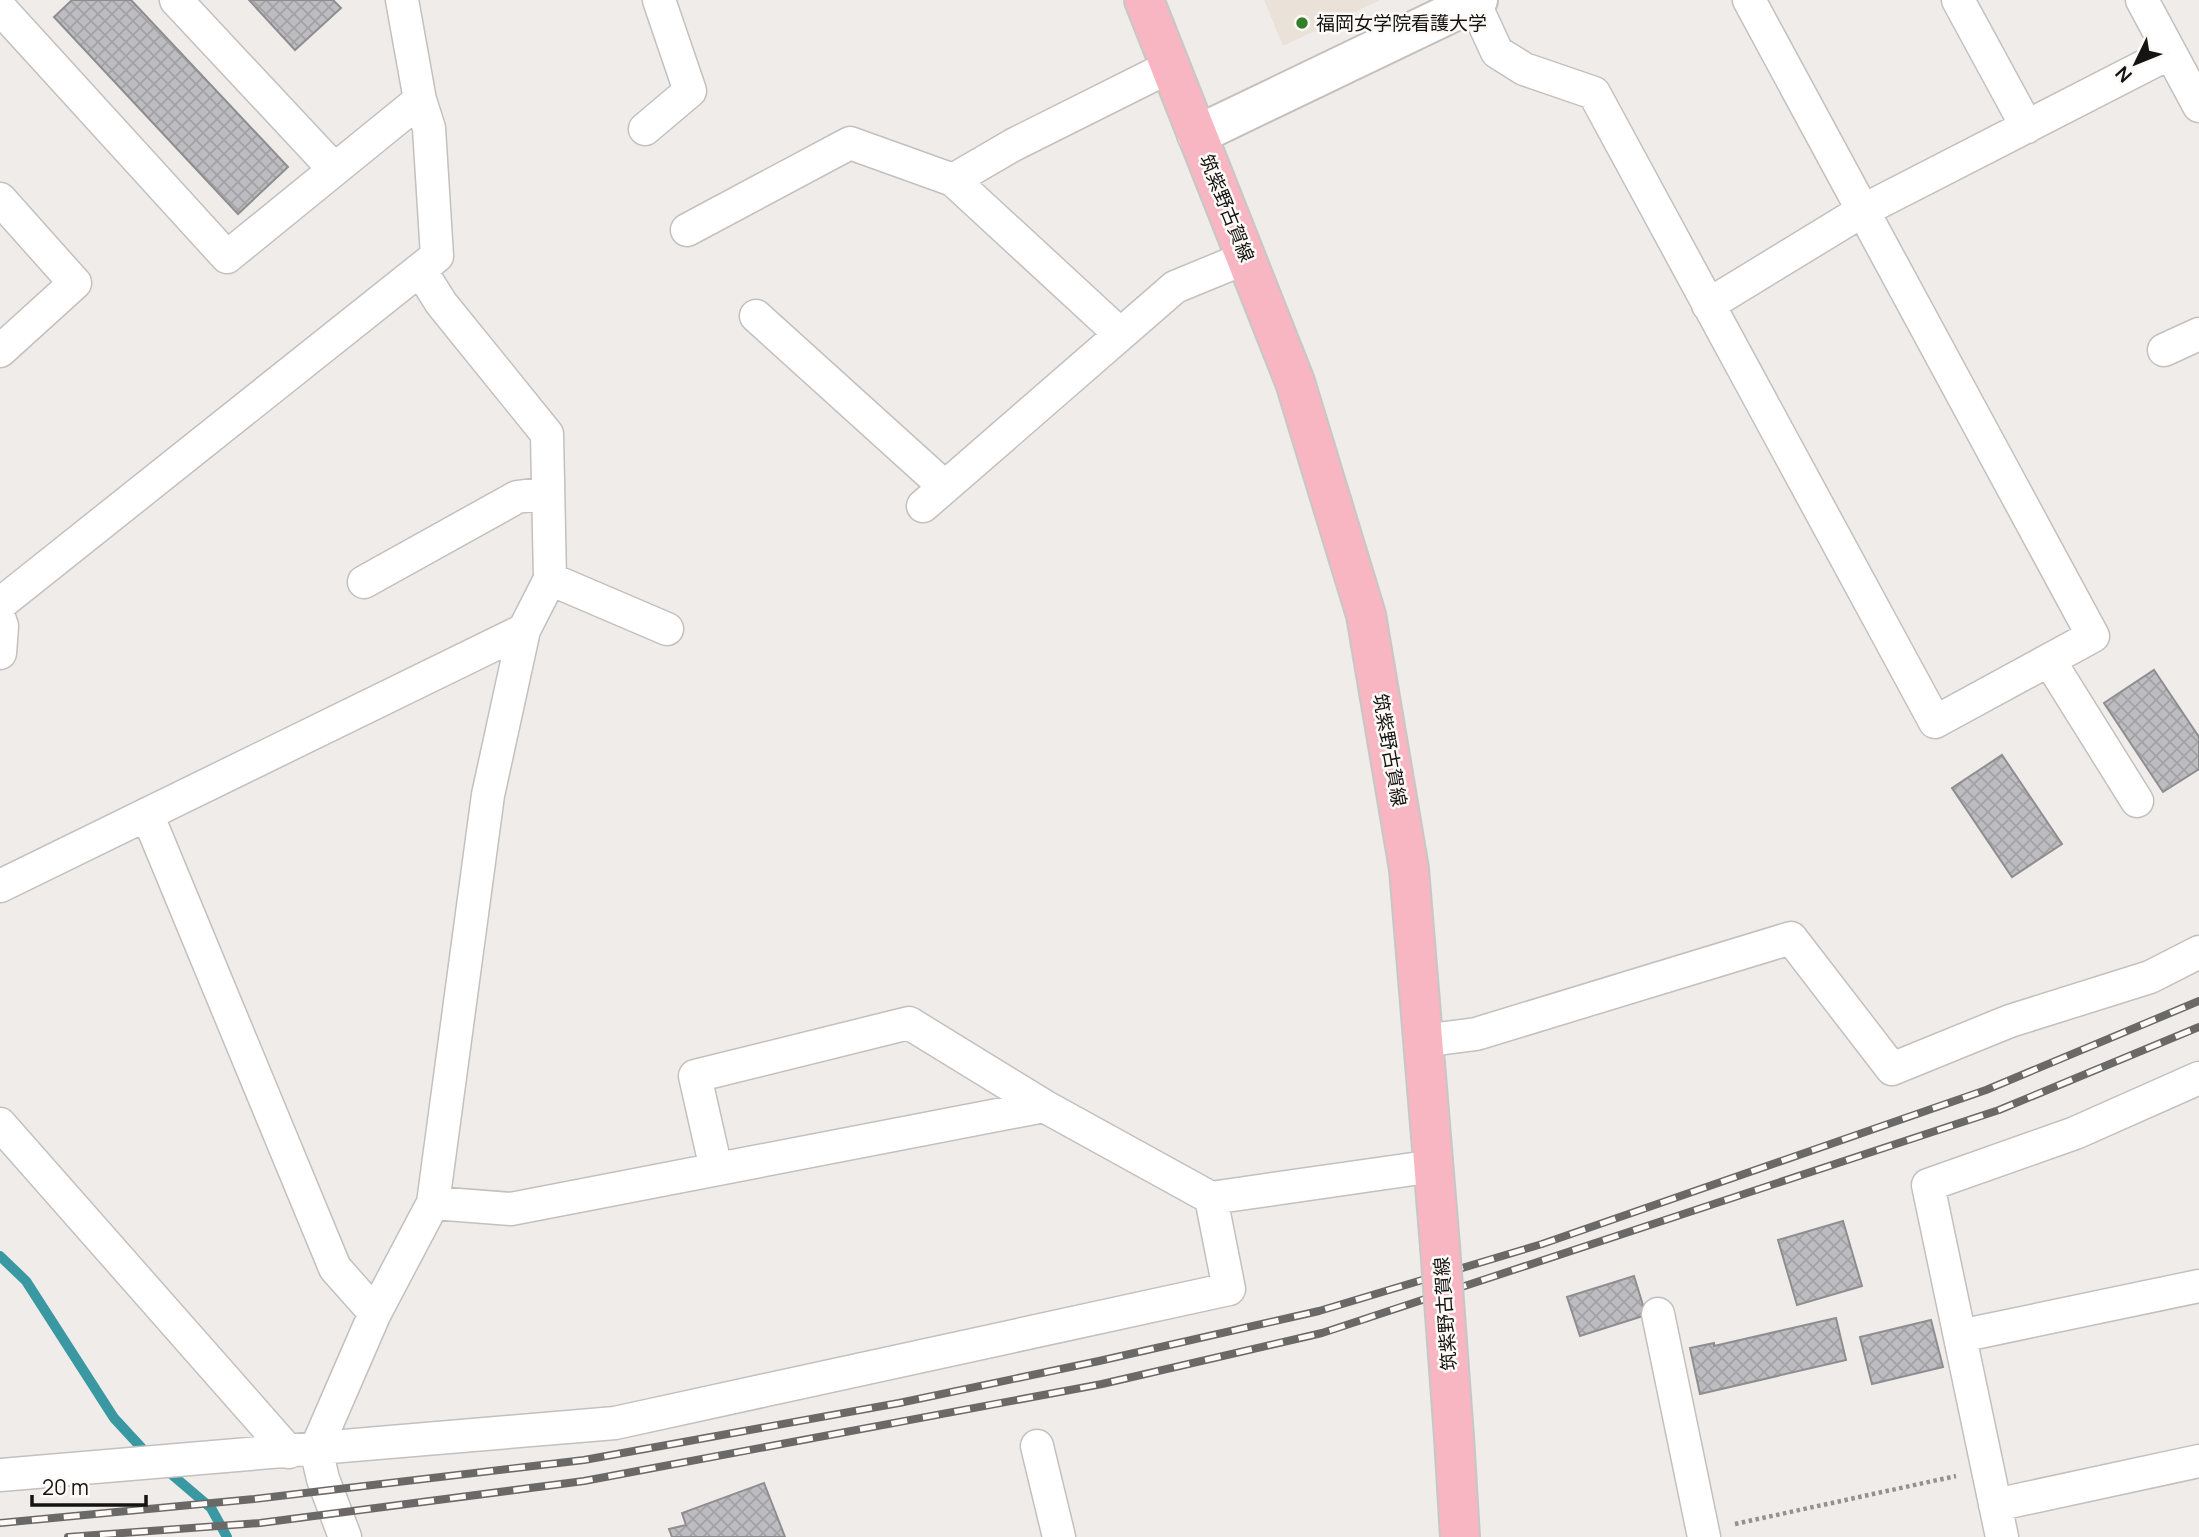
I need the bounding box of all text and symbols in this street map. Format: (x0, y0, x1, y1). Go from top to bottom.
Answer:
place label: 福岡女学院看護大学 (1316, 10, 1487, 36)
marker: 福岡女学院看護大学 (1294, 15, 1310, 31)
north arrow (2101, 28, 2171, 98)
text: N (2109, 61, 2138, 88)
street label: 筑紫野古賀線 (1194, 150, 1260, 266)
street label: 筑紫野古賀線 (1367, 692, 1413, 808)
street label: 筑紫野古賀線 (1428, 1256, 1462, 1372)
scale bar (32, 1464, 145, 1508)
text: 20 m (42, 1473, 89, 1501)

